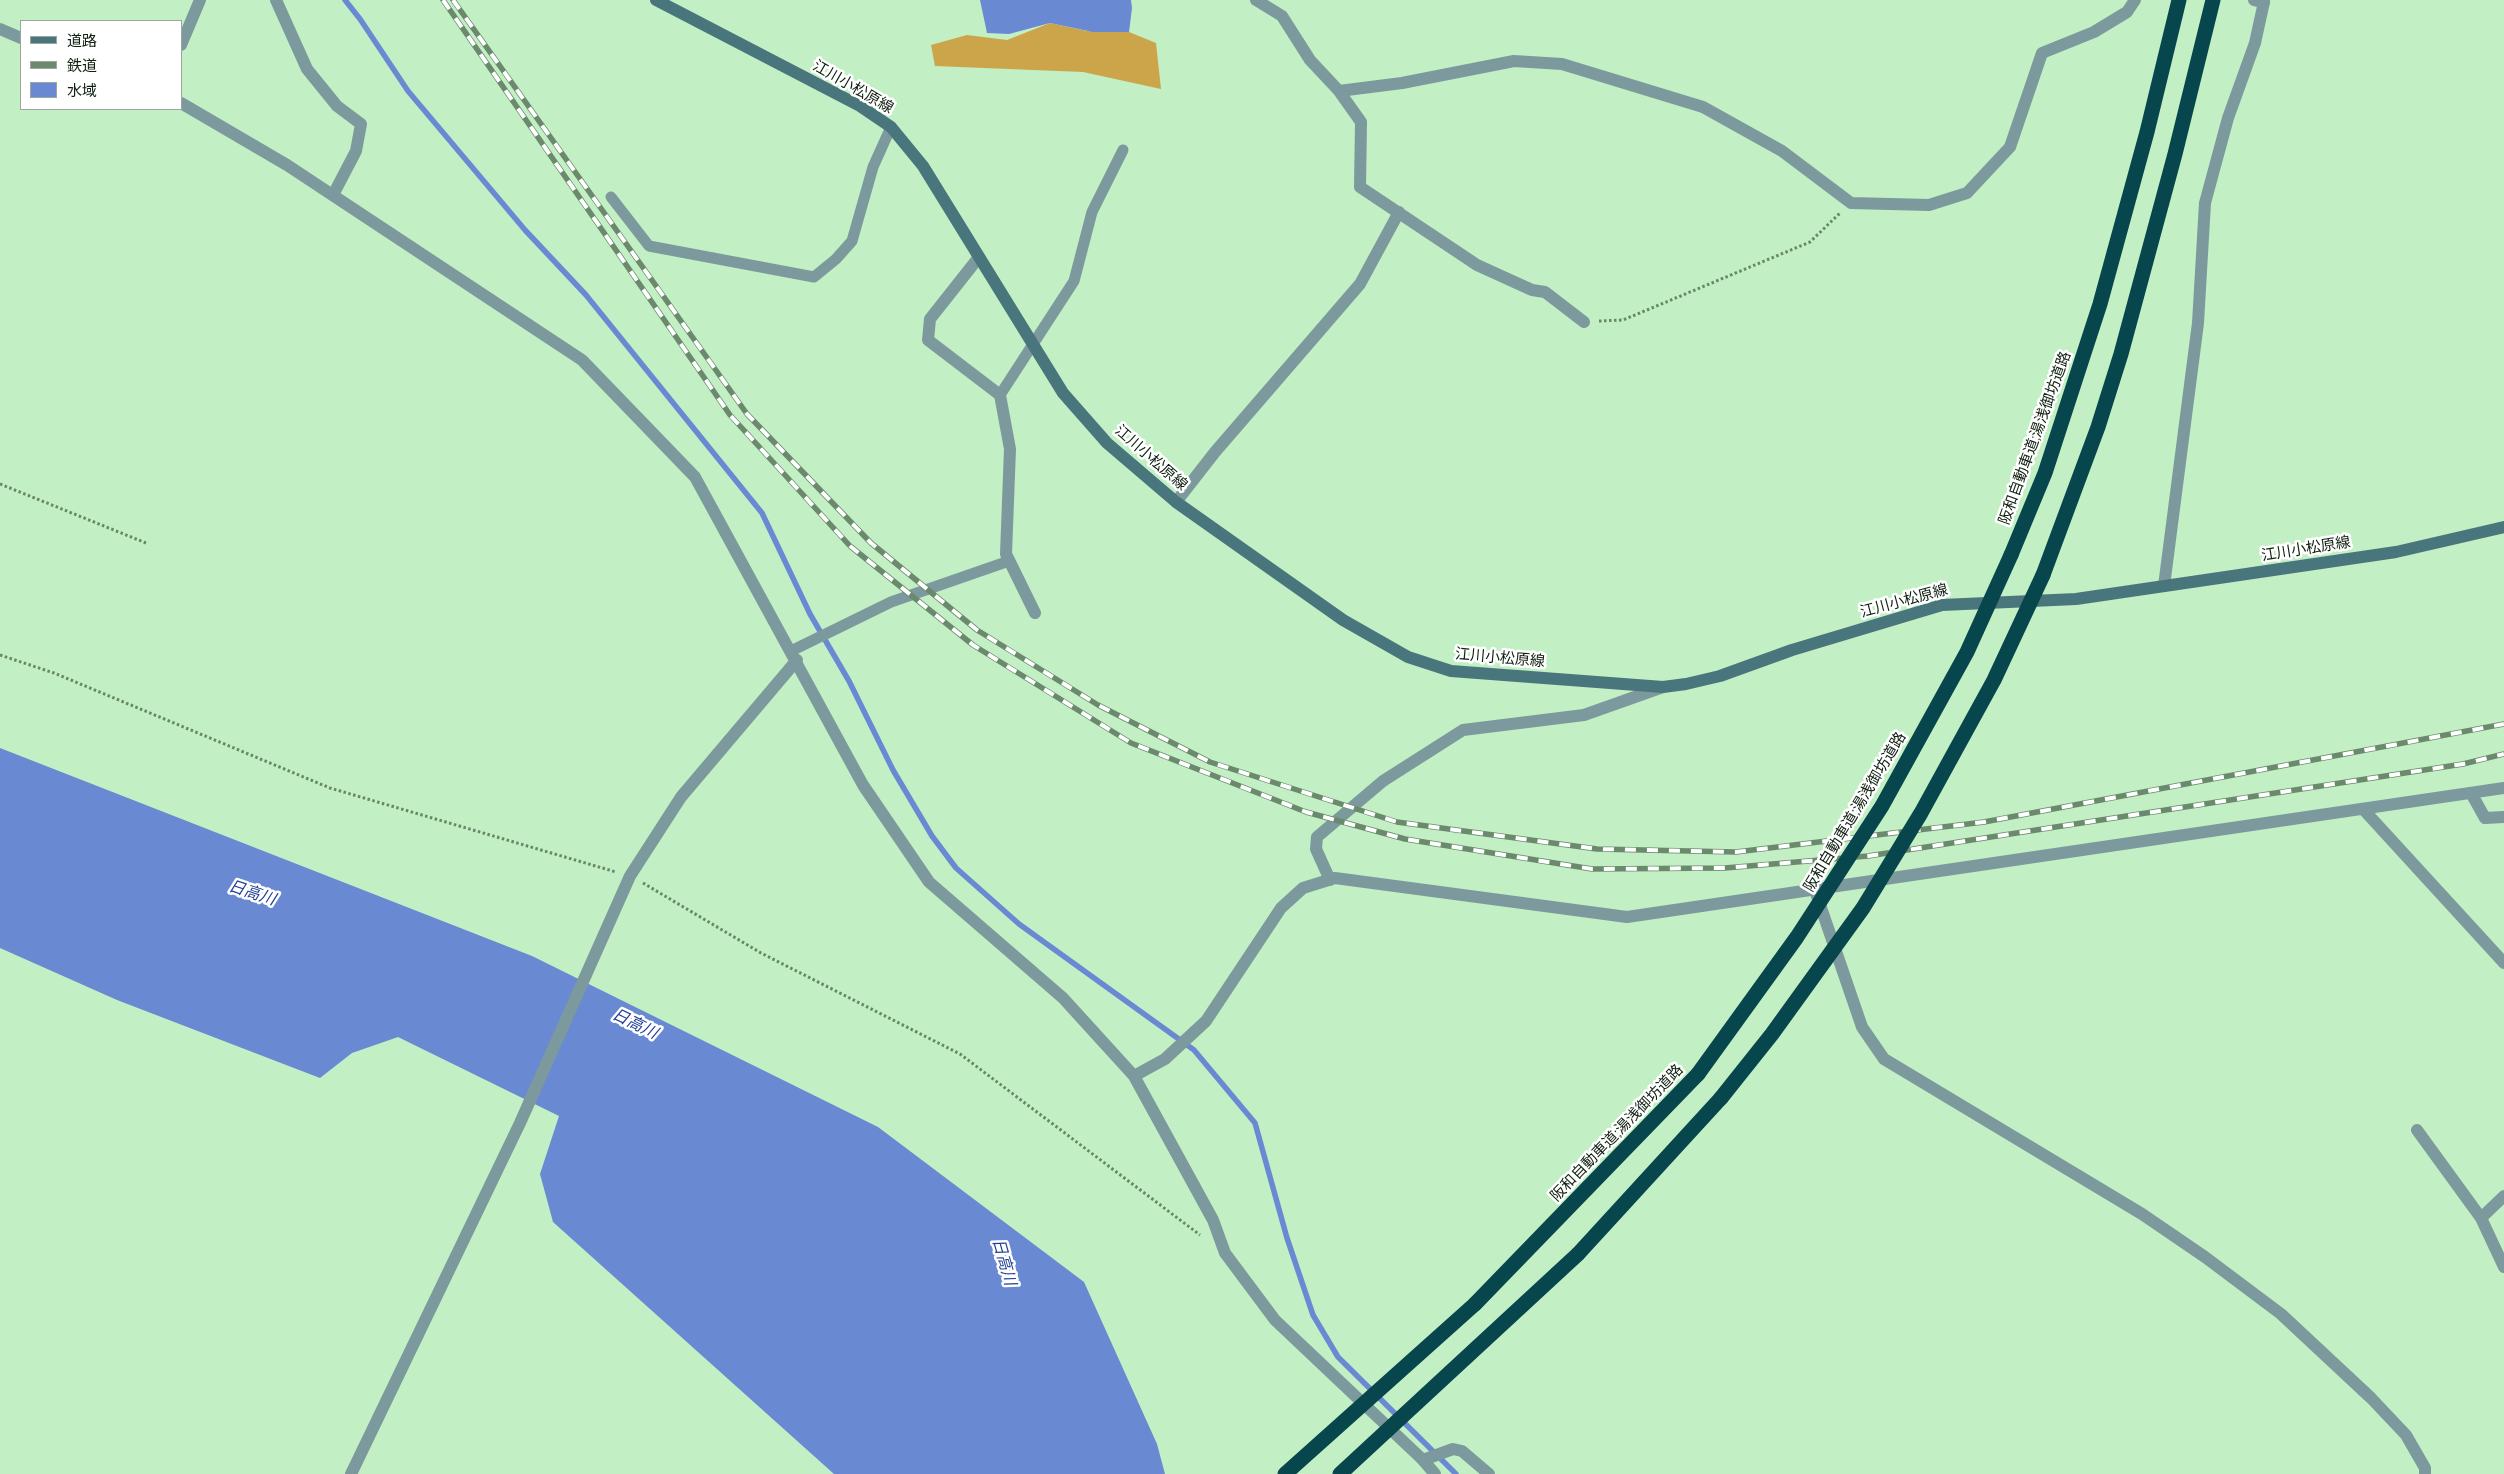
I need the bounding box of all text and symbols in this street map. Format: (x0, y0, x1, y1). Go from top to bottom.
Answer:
legend (20, 20, 182, 110)
text: 道路 (67, 31, 97, 50)
text: 鉄道 (67, 56, 97, 75)
street label: 江川小松原線 (810, 57, 896, 117)
text: 水域 (67, 81, 97, 100)
street label: 阪和自動車道;湯浅御坊道路 (1995, 349, 2075, 527)
street label: 江川小松原線 (1111, 422, 1191, 494)
street label: 江川小松原線 (2260, 533, 2352, 565)
street label: 江川小松原線 (1858, 581, 1950, 621)
street label: 江川小松原線 (1454, 645, 1546, 671)
street label: 阪和自動車道;湯浅御坊道路 (1800, 729, 1910, 895)
water label: 日高川 (226, 876, 278, 910)
water label: 日高川 (609, 1005, 661, 1043)
street label: 阪和自動車道;湯浅御坊道路 (1547, 1061, 1687, 1205)
water label: 日高川 (988, 1236, 1020, 1288)

